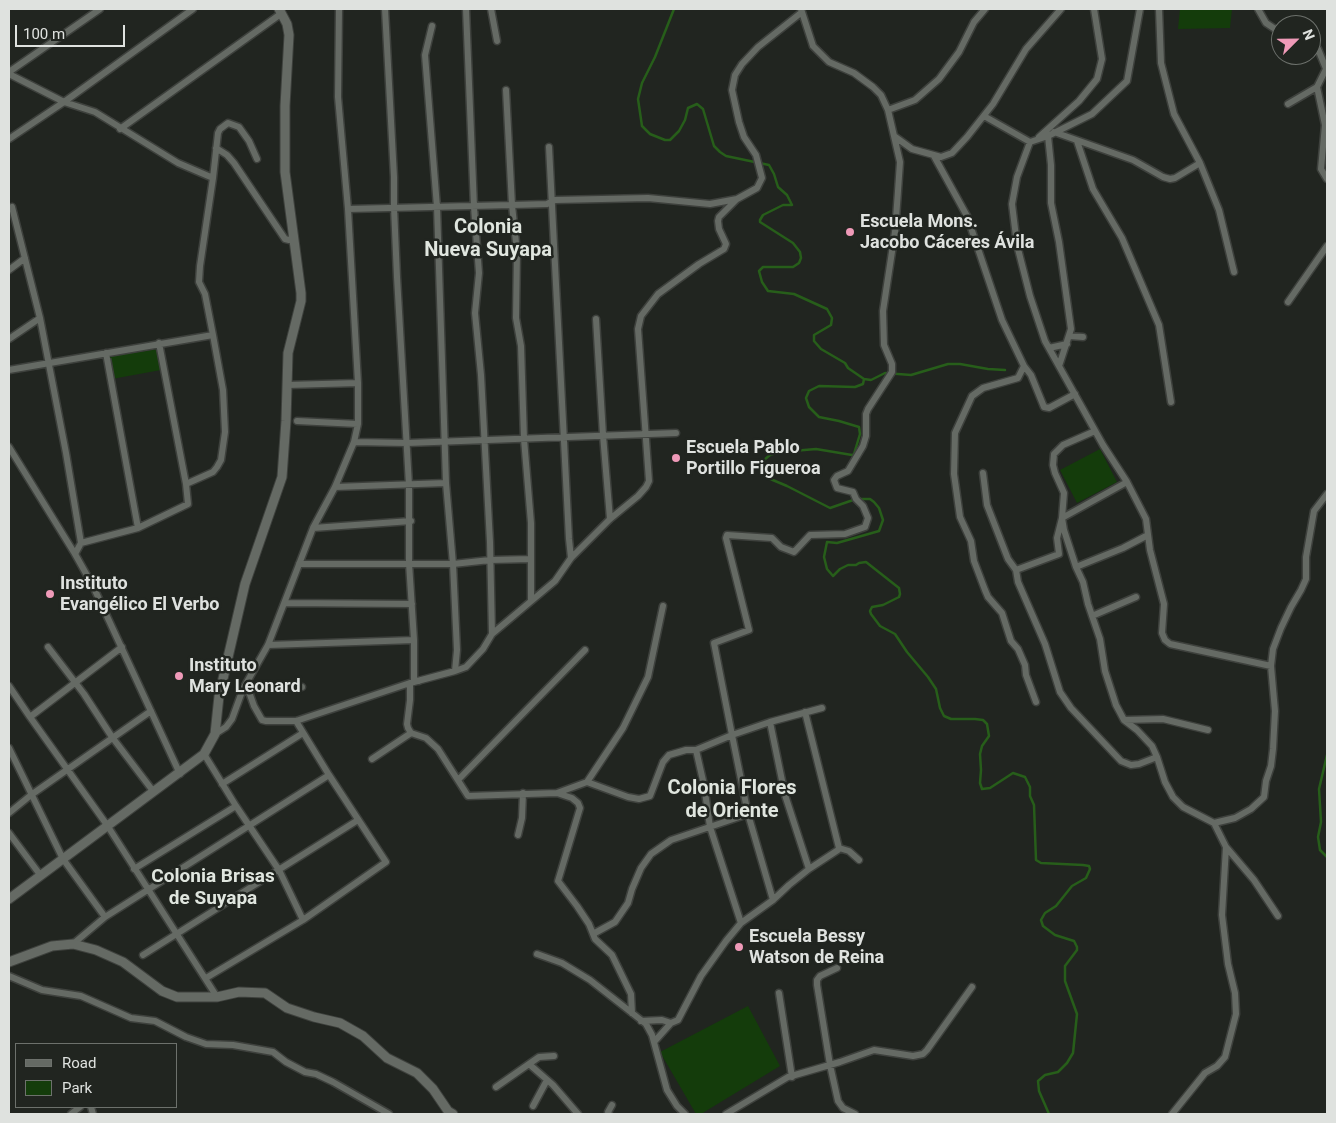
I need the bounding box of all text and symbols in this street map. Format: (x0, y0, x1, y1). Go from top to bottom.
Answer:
scale bar (18, 15, 128, 47)
north arrow (1271, 15, 1321, 65)
text: 100 m (23, 25, 65, 43)
text: N (1300, 27, 1318, 42)
place label: Escuela Mons. Jacobo Cáceres Ávila (860, 211, 1034, 253)
district label: Colonia Nueva Suyapa (424, 216, 552, 263)
marker: Escuela Mons. Jacobo Cáceres Ávila (844, 226, 856, 238)
place label: Escuela Pablo Portillo Figueroa (686, 437, 821, 479)
marker: Escuela Pablo Portillo Figueroa (670, 452, 682, 464)
place label: Instituto Evangélico El Verbo (60, 573, 219, 616)
marker: Instituto Evangélico El Verbo (44, 588, 56, 600)
place label: Instituto Mary Leonard (189, 655, 301, 698)
marker: Instituto Mary Leonard (173, 670, 185, 682)
district label: Colonia Flores de Oriente (668, 777, 796, 824)
district label: Colonia Brisas de Suyapa (151, 866, 275, 910)
place label: Escuela Bessy Watson de Reina (749, 926, 884, 969)
marker: Escuela Bessy Watson de Reina (733, 941, 745, 953)
legend (15, 1043, 178, 1108)
text: Road (62, 1054, 96, 1072)
text: Park (62, 1079, 92, 1097)

